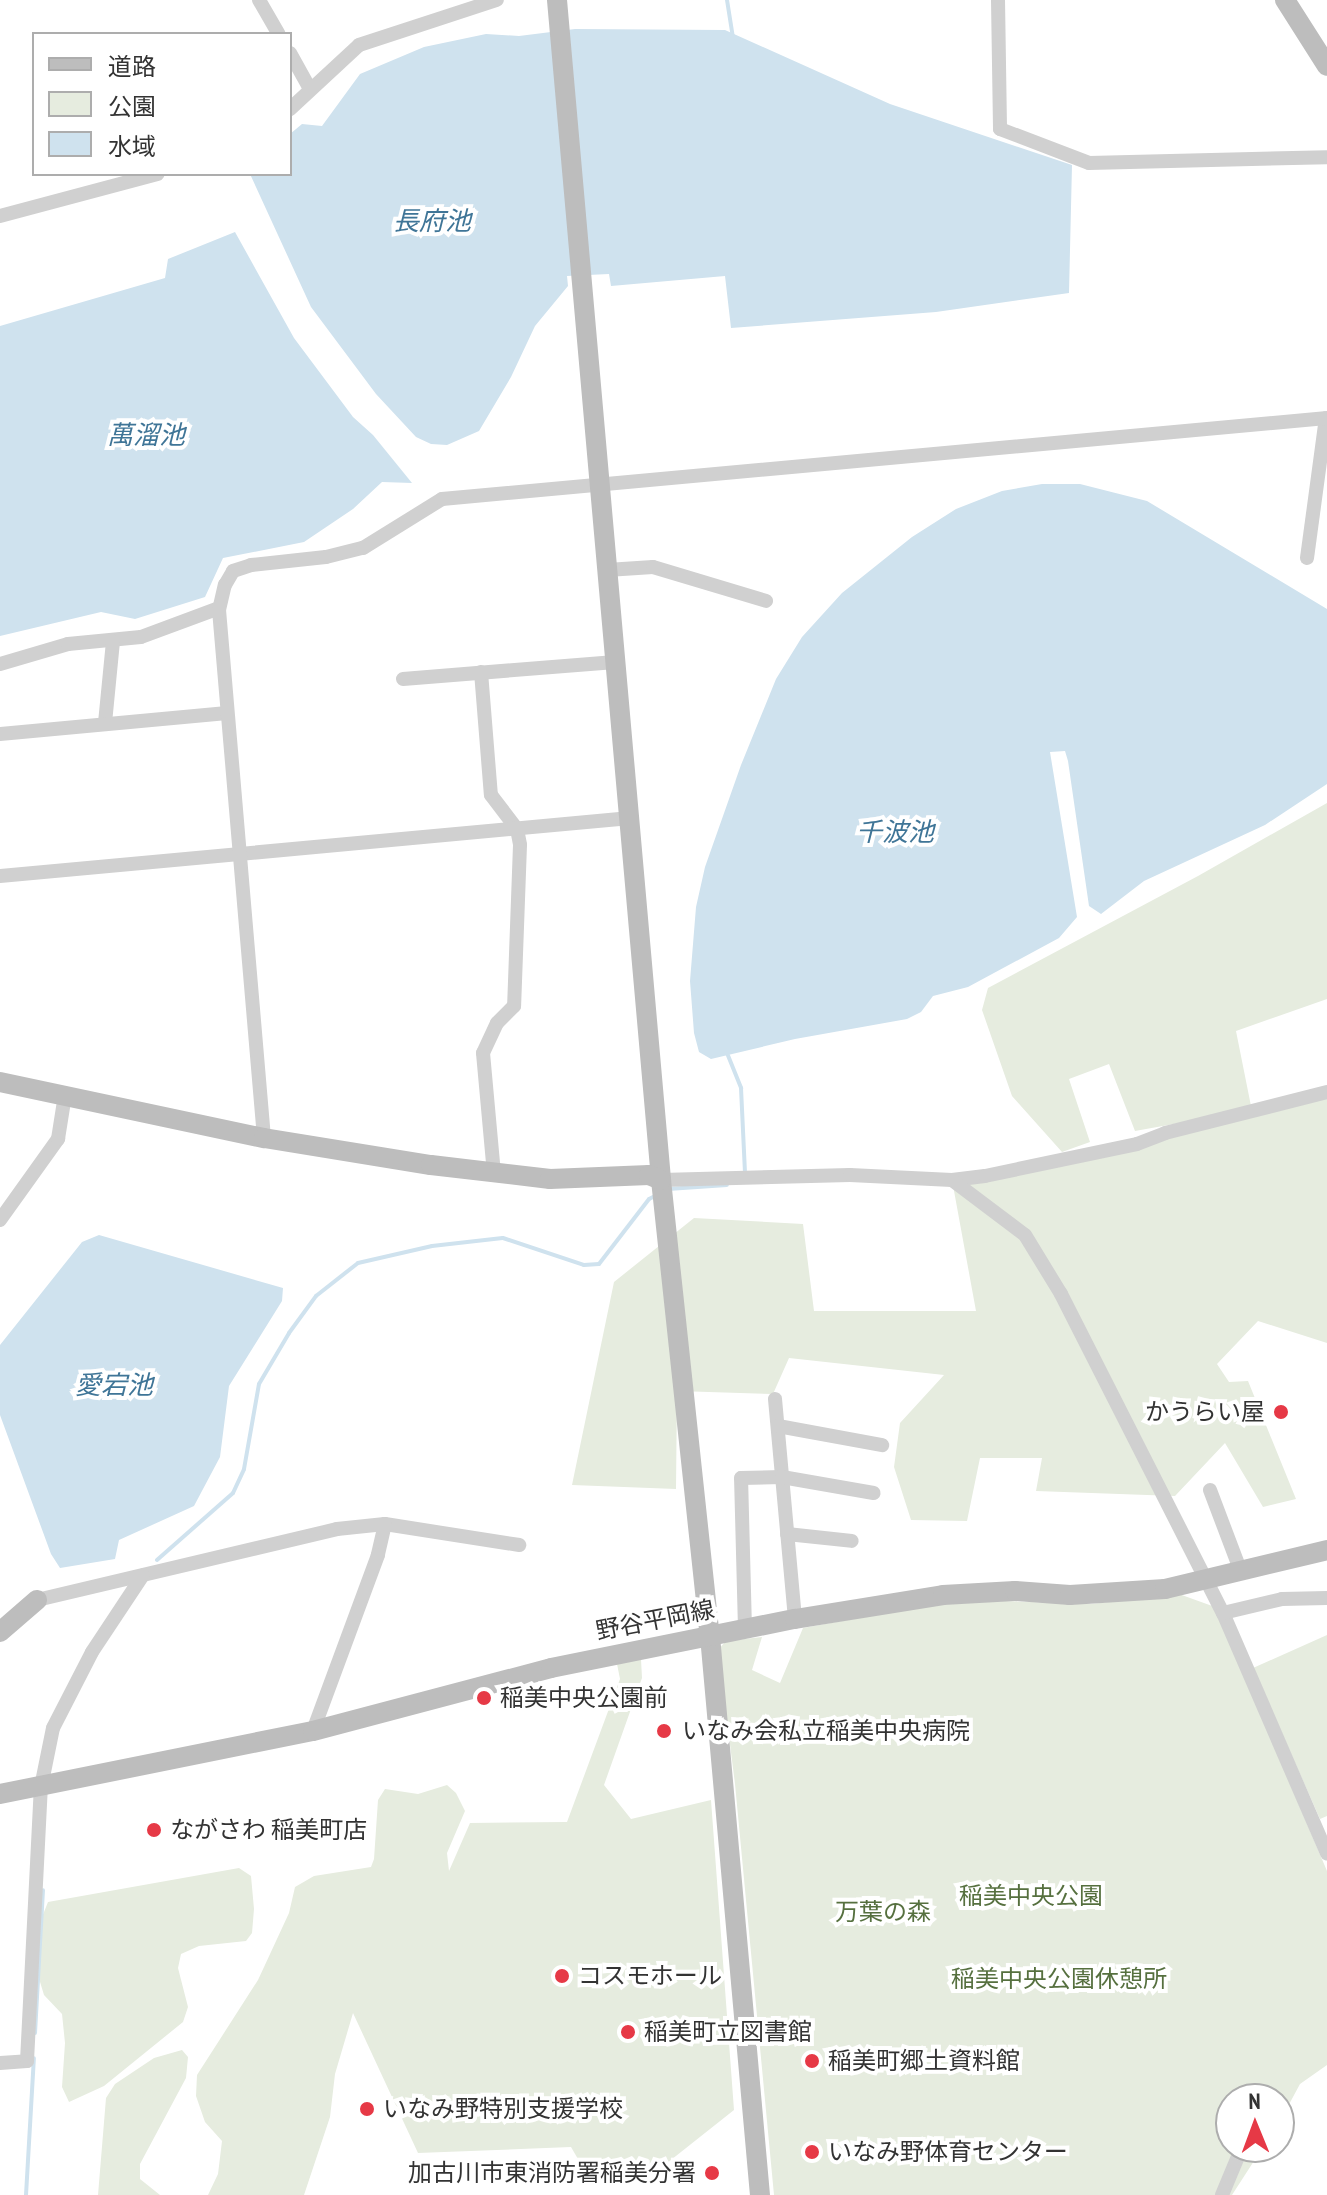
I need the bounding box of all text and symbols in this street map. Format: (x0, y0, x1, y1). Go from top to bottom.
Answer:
legend (32, 32, 292, 176)
text: 道路 (108, 51, 156, 82)
text: 公園 (108, 91, 156, 122)
text: 水域 (108, 131, 156, 162)
water label: 長府池 (393, 205, 471, 237)
water label: 萬溜池 (107, 419, 185, 451)
water label: 千波池 (856, 816, 934, 848)
water label: 愛宕池 (75, 1369, 153, 1401)
place label: かうらい屋 (1145, 1398, 1265, 1426)
marker: かうらい屋 (1272, 1403, 1290, 1421)
street label: 野谷平岡線 (593, 1594, 717, 1646)
place label: 稲美中央公園前 (500, 1684, 668, 1712)
marker: 稲美中央公園前 (475, 1689, 493, 1707)
place label: いなみ会私立稲美中央病院 (682, 1717, 970, 1745)
marker: いなみ会私立稲美中央病院 (653, 1720, 675, 1742)
place label: ながさわ 稲美町店 (170, 1816, 367, 1844)
marker: ながさわ 稲美町店 (145, 1821, 163, 1839)
park label: 稲美中央公園 (959, 1882, 1103, 1910)
park label: 万葉の森 (835, 1898, 931, 1926)
place label: コスモホール (578, 1962, 722, 1990)
park label: 稲美中央公園休憩所 (951, 1965, 1167, 1993)
marker: コスモホール (553, 1967, 571, 1985)
place label: 稲美町立図書館 (644, 2018, 812, 2046)
marker: 稲美町立図書館 (619, 2023, 637, 2041)
place label: 稲美町郷土資料館 (828, 2047, 1020, 2075)
marker: 稲美町郷土資料館 (803, 2052, 821, 2070)
north arrow (1215, 2083, 1295, 2163)
text: N (1248, 2087, 1261, 2115)
place label: いなみ野特別支援学校 (383, 2095, 623, 2123)
marker: いなみ野特別支援学校 (358, 2100, 376, 2118)
place label: いなみ野体育センター (828, 2138, 1068, 2166)
marker: いなみ野体育センター (803, 2143, 821, 2161)
place label: 加古川市東消防署稲美分署 (408, 2159, 696, 2187)
marker: 加古川市東消防署稲美分署 (703, 2164, 721, 2182)

